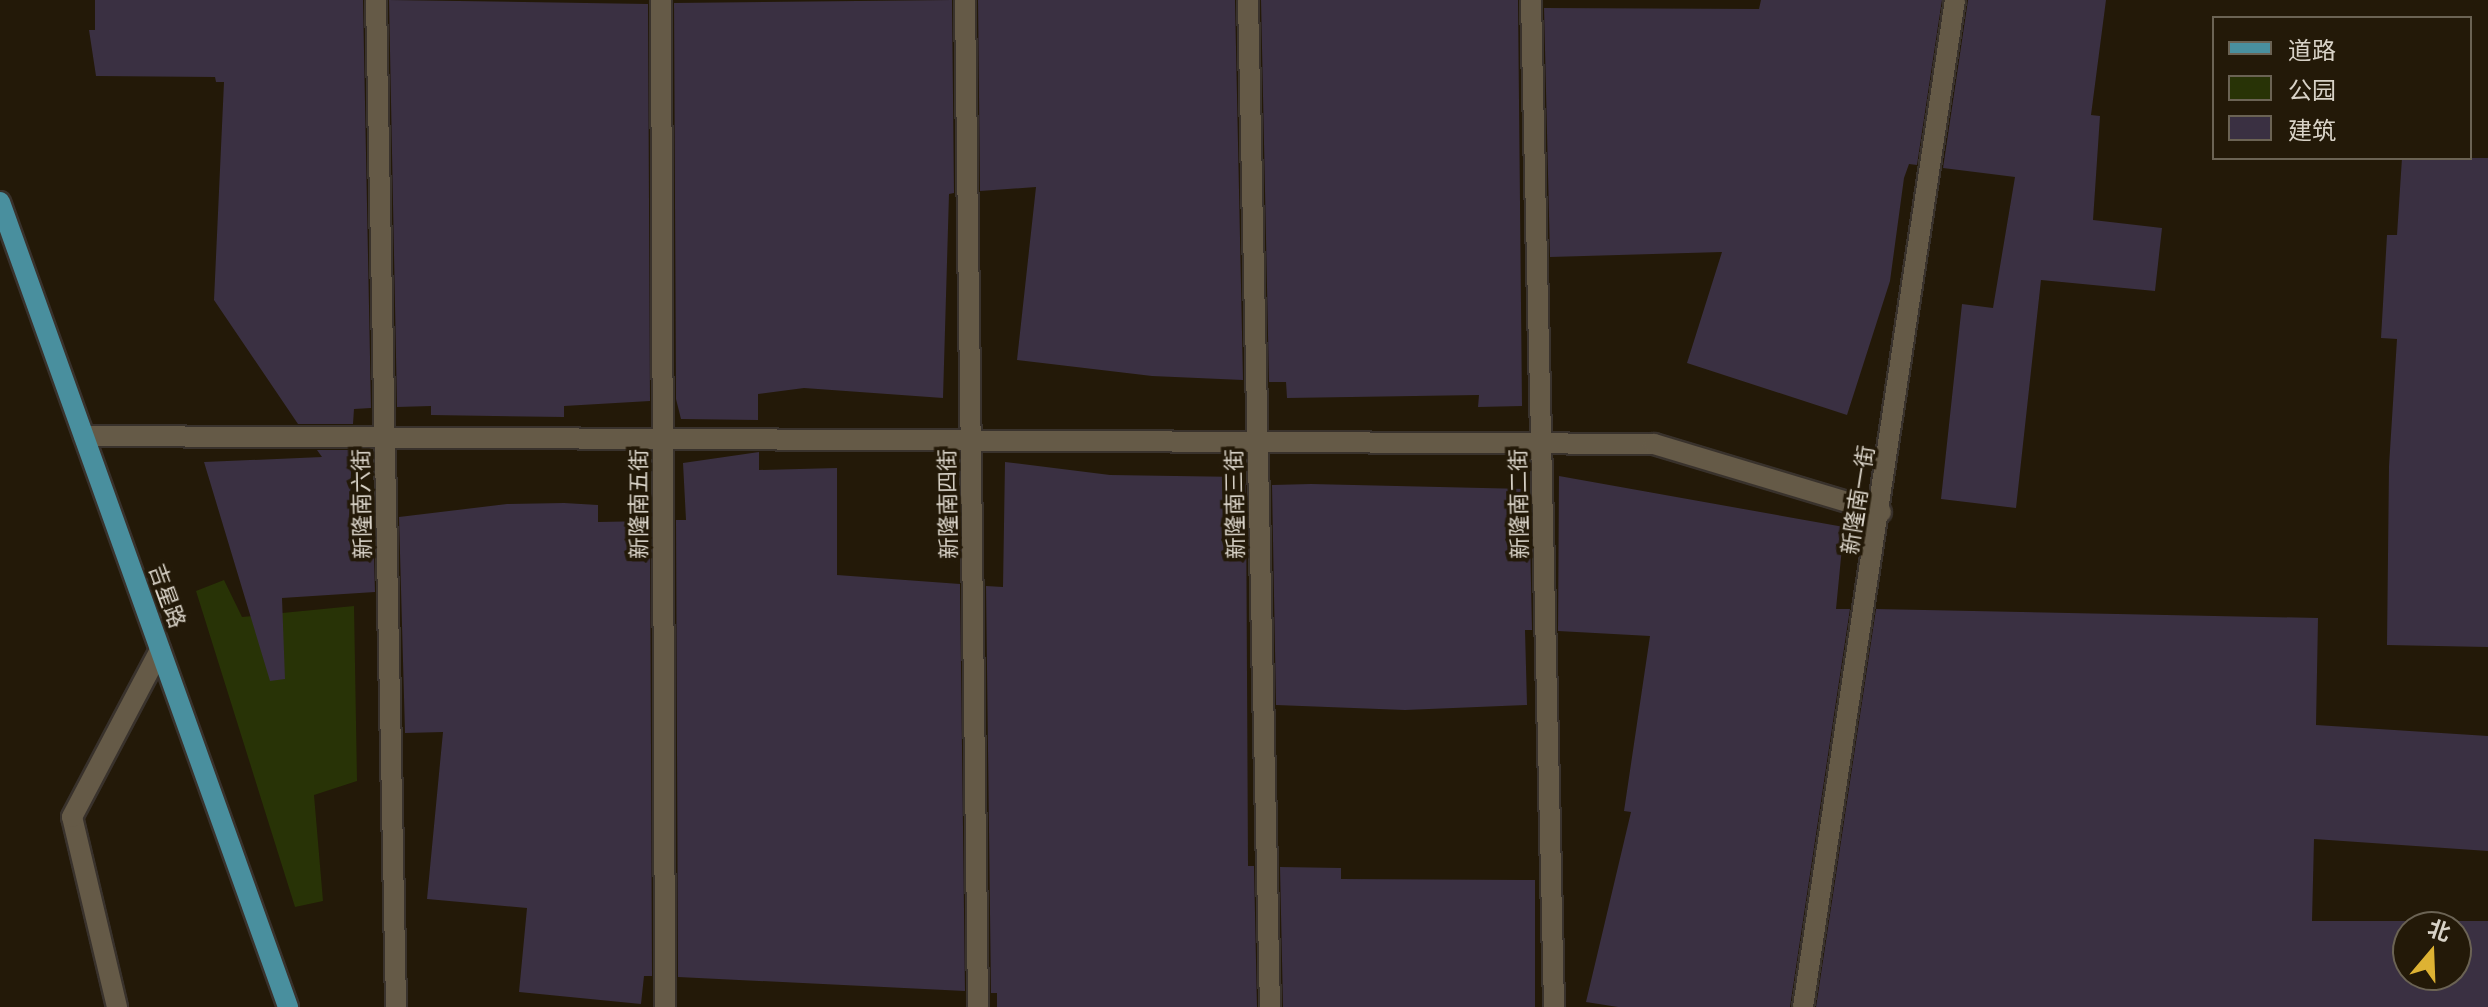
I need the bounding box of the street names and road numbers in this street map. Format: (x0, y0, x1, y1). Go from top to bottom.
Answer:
street label: 新隆南一街 (1836, 444, 1880, 556)
street label: 新隆南六街 (348, 449, 376, 559)
street label: 新隆南五街 (626, 449, 652, 559)
street label: 新隆南四街 (934, 449, 962, 559)
street label: 新隆南三街 (1221, 449, 1249, 559)
street label: 新隆南二街 (1505, 449, 1533, 559)
street label: 吉星路 (143, 560, 191, 632)

